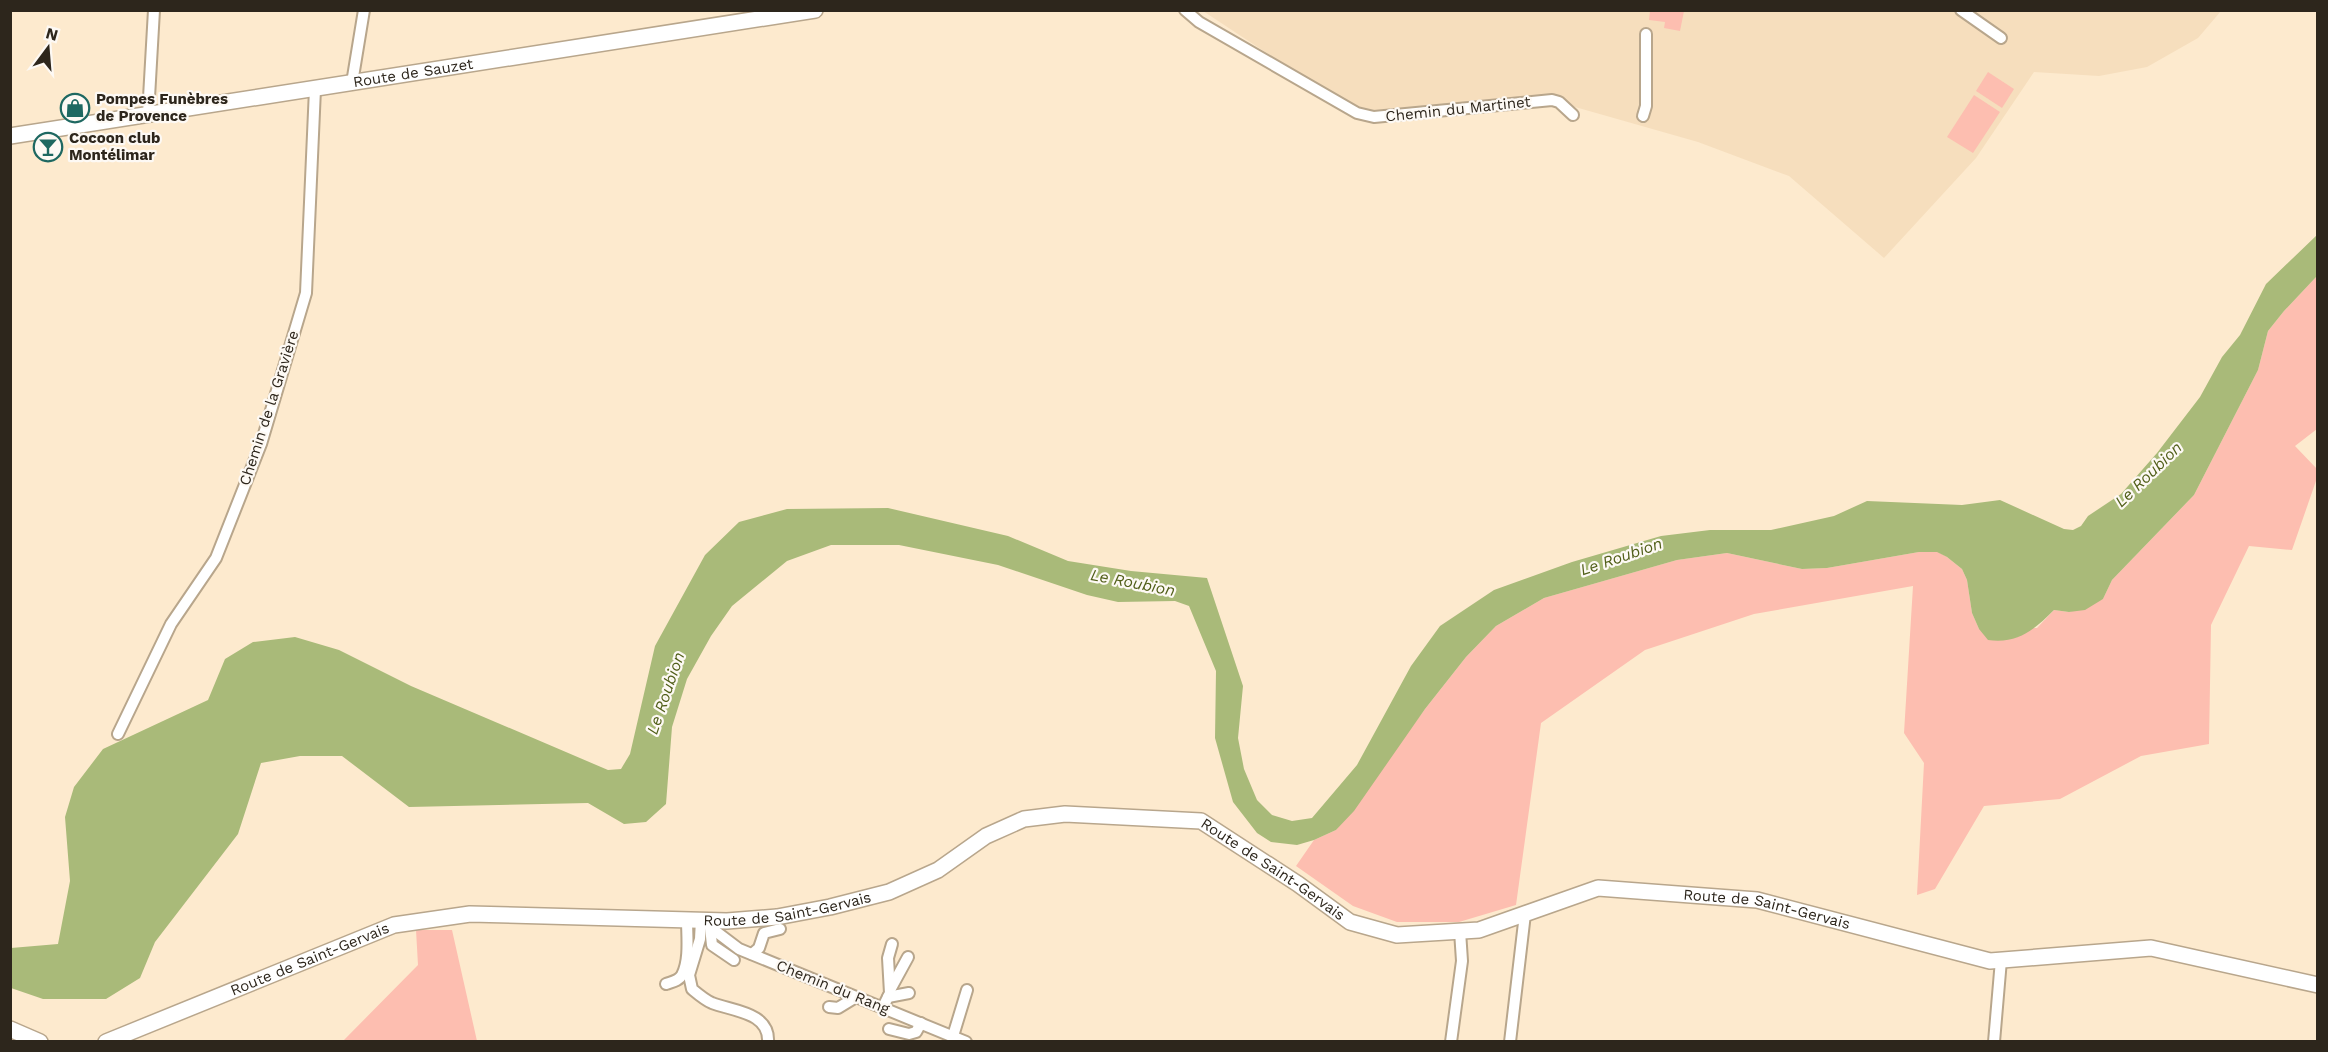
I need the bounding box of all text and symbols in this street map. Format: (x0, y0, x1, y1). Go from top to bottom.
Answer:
north arrow (18, 18, 78, 78)
text: N (44, 23, 60, 45)
street label: Route de Sauzet (352, 55, 475, 91)
place label: Pompes Funèbres de Provence (96, 90, 228, 125)
shop icon: Pompes Funèbres de Provence (59, 92, 91, 124)
street label: Chemin du Martinet (1385, 92, 1532, 126)
place label: Cocoon club Montélimar (69, 129, 160, 164)
bar icon: Cocoon club Montélimar (32, 131, 64, 163)
street label: Chemin de la Gravière (235, 328, 303, 488)
water label: Le Roubion (2111, 438, 2186, 511)
water label: Le Roubion (1578, 534, 1665, 579)
water label: Le Roubion (1089, 565, 1177, 600)
water label: Le Roubion (643, 650, 688, 737)
street label: Route de Saint-Gervais (1198, 814, 1349, 924)
street label: Route de Saint-Gervais (1683, 885, 1852, 933)
street label: Route de Saint-Gervais (703, 888, 873, 930)
street label: Route de Saint-Gervais (228, 919, 392, 1000)
street label: Chemin du Rang (774, 956, 892, 1018)

